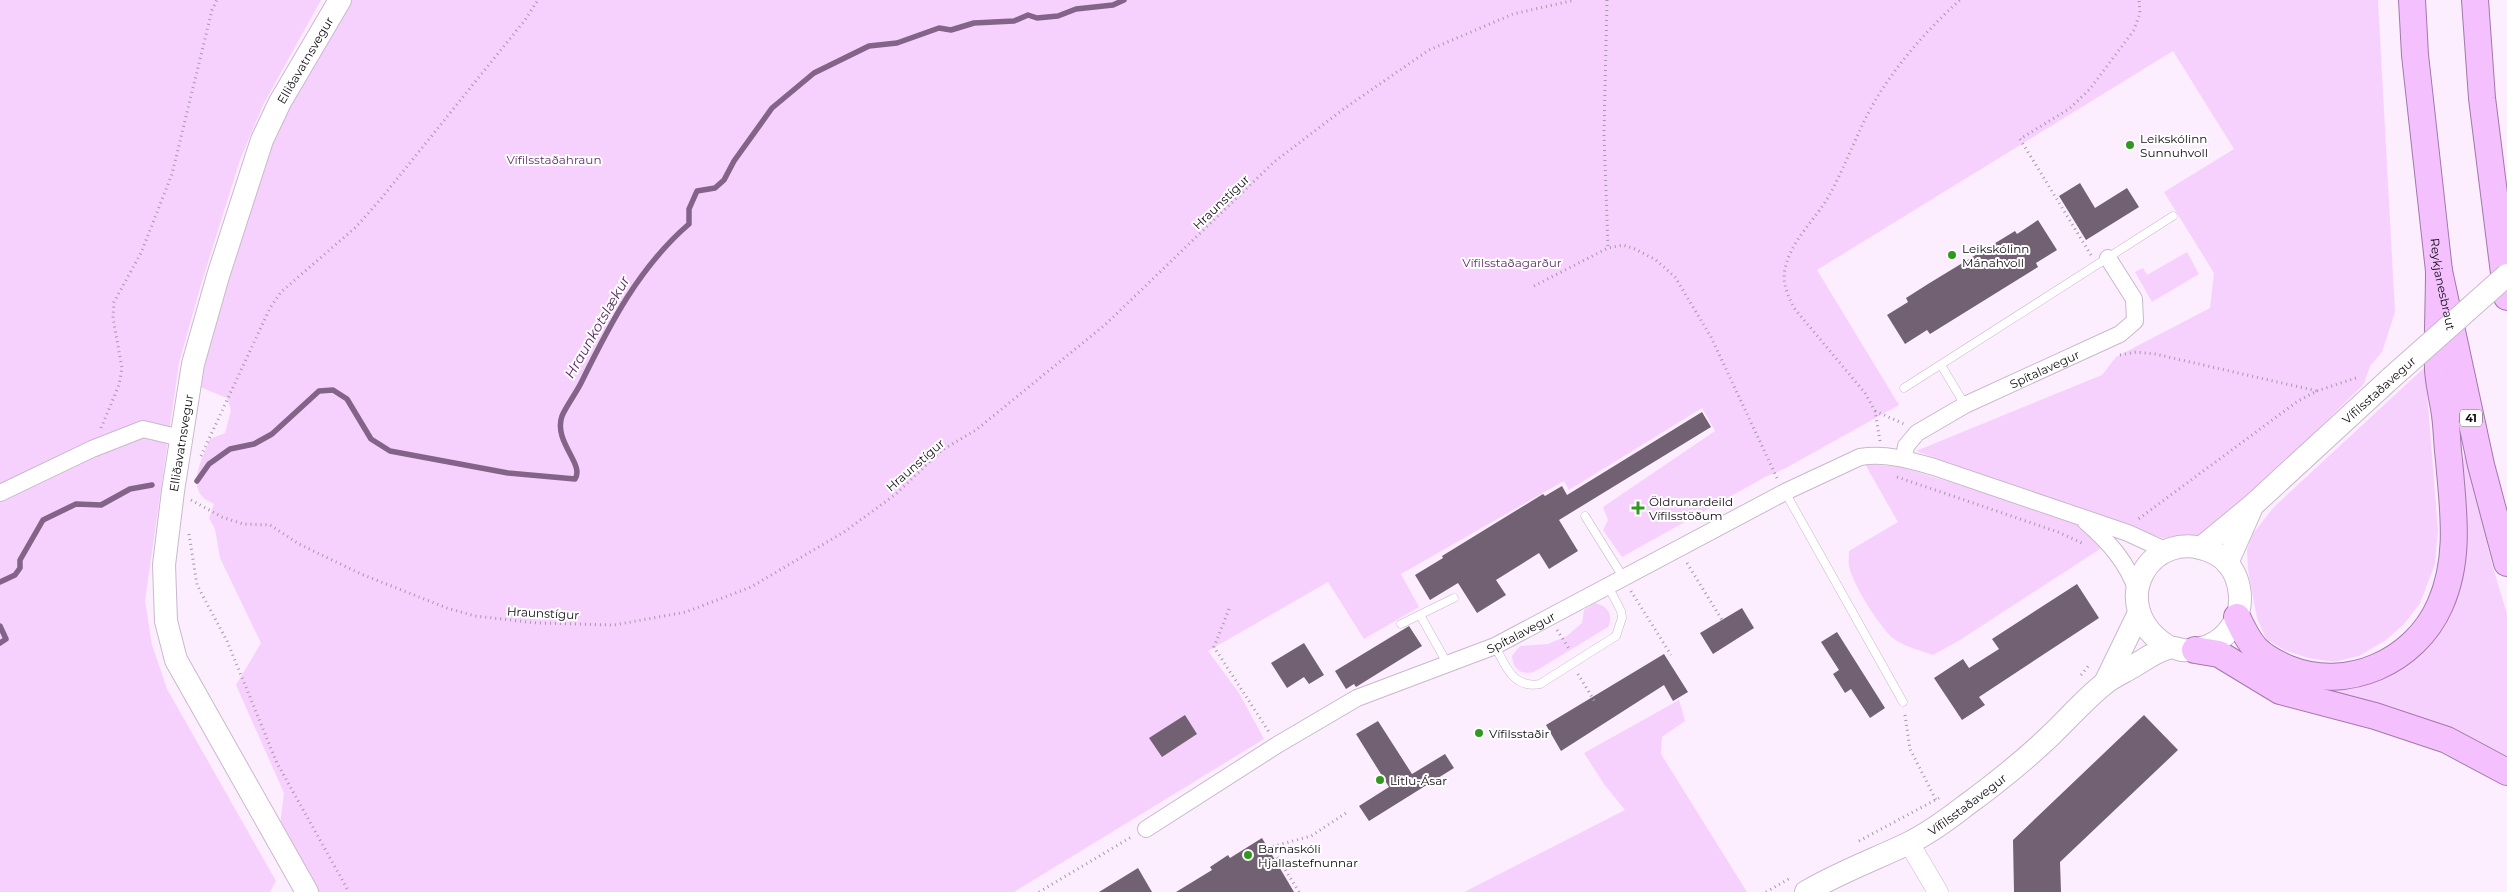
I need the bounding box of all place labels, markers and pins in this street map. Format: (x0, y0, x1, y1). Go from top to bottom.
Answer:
place label: Leikskólinn Sunnuhvoll (2140, 131, 2208, 160)
marker: Leikskólinn Sunnuhvoll (2124, 139, 2136, 151)
place label: Leikskólinn Mánahvoll (1962, 241, 2029, 270)
marker: Leikskólinn Mánahvoll (1946, 249, 1958, 261)
place label: Öldrunardeild Vífilsstöðum (1649, 494, 1733, 523)
marker: Öldrunardeild Vífilsstöðum (1631, 501, 1645, 515)
place label: Vífilsstaðir (1489, 726, 1550, 741)
marker: Vífilsstaðir (1473, 727, 1485, 739)
place label: Litlu-Ásar (1390, 773, 1447, 788)
marker: Litlu-Ásar (1374, 774, 1386, 786)
place label: Barnaskóli Hjallastefnunnar (1258, 841, 1358, 870)
marker: Barnaskóli Hjallastefnunnar (1242, 849, 1254, 861)

